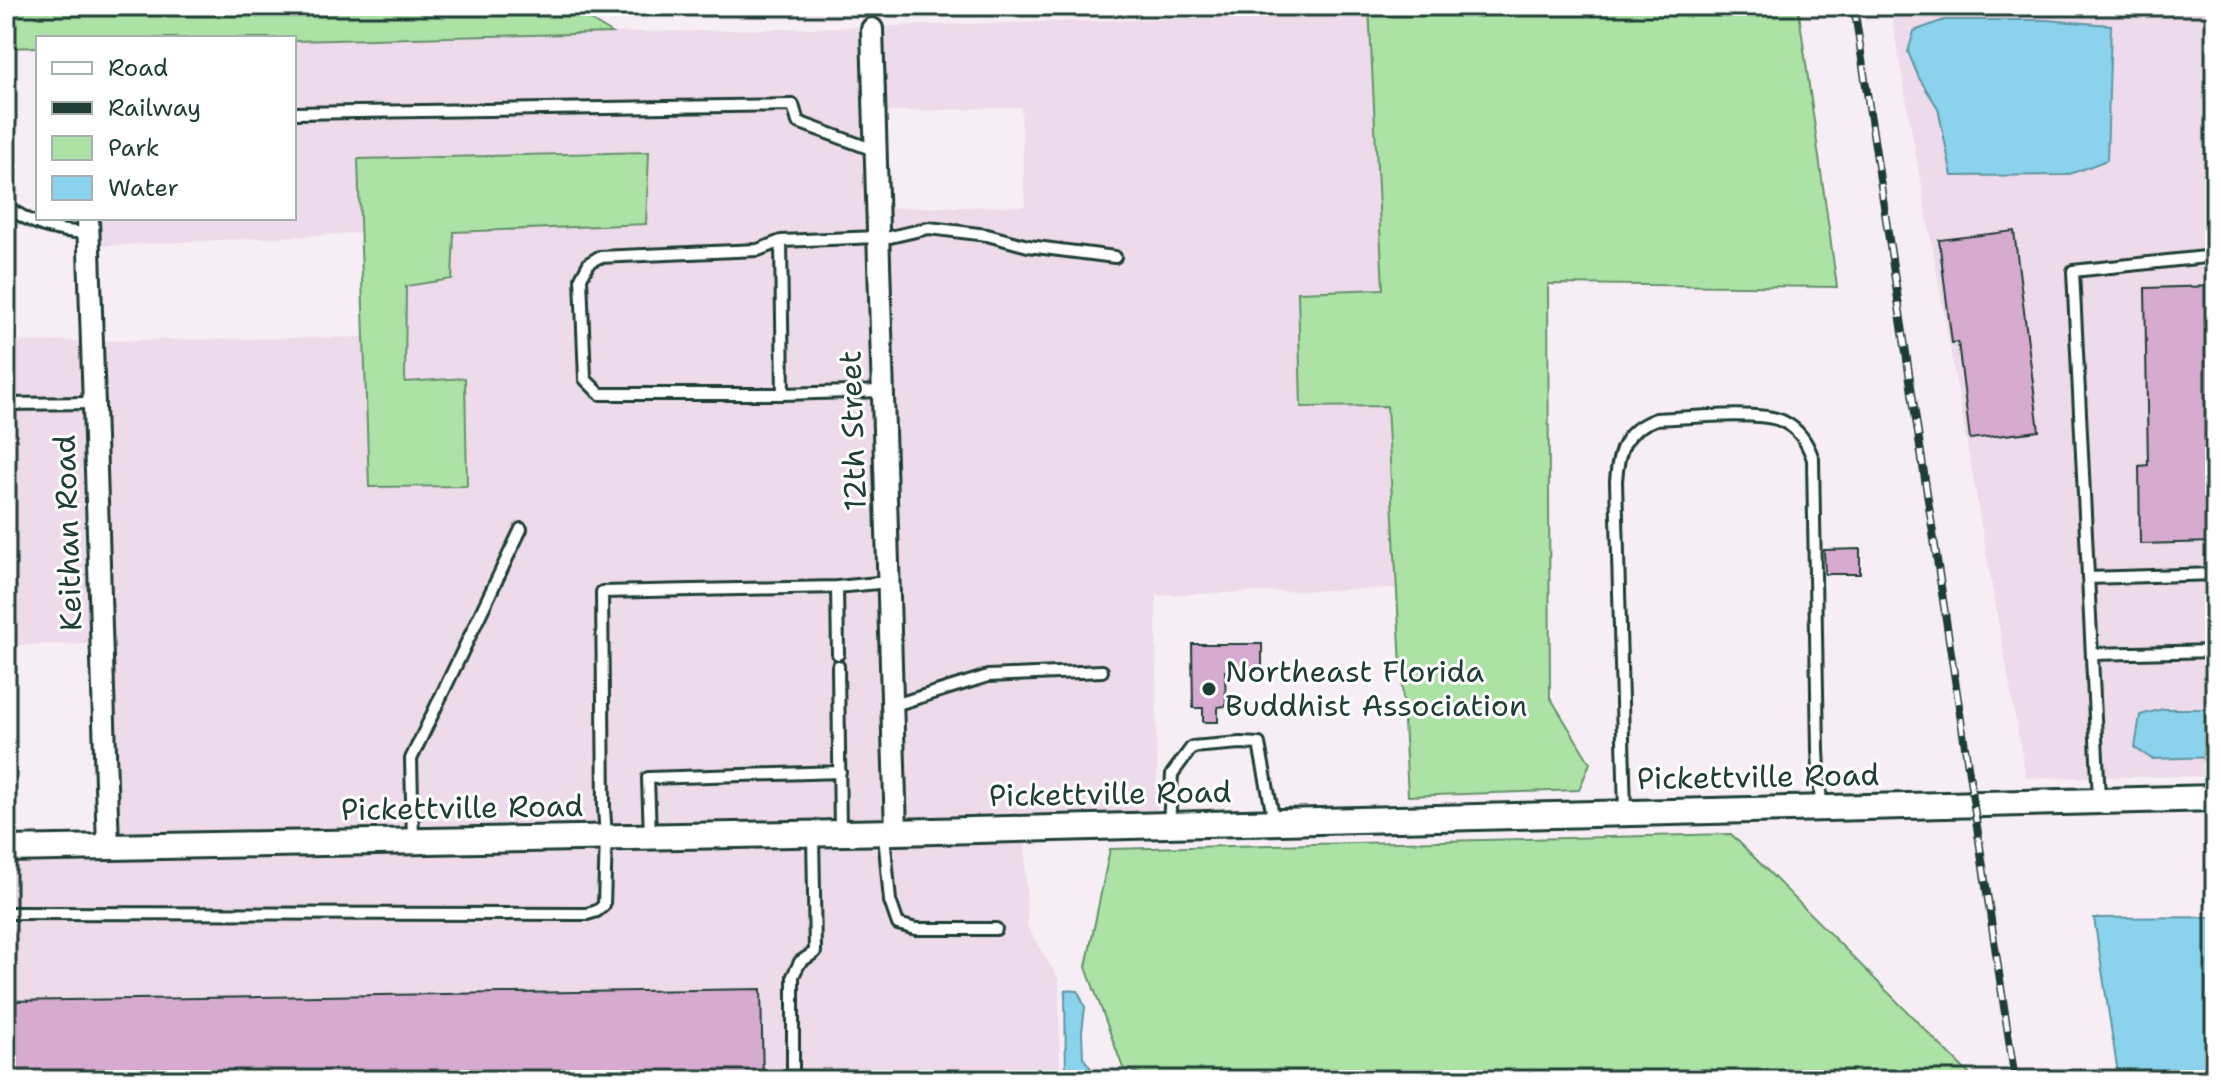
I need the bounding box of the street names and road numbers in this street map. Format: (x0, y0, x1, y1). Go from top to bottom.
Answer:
street label: 12th Street (829, 350, 876, 512)
street label: Keithan Road (44, 434, 91, 632)
street label: Pickettville Road (1636, 754, 1880, 799)
street label: Pickettville Road (988, 771, 1232, 816)
street label: Pickettville Road (340, 785, 584, 830)

